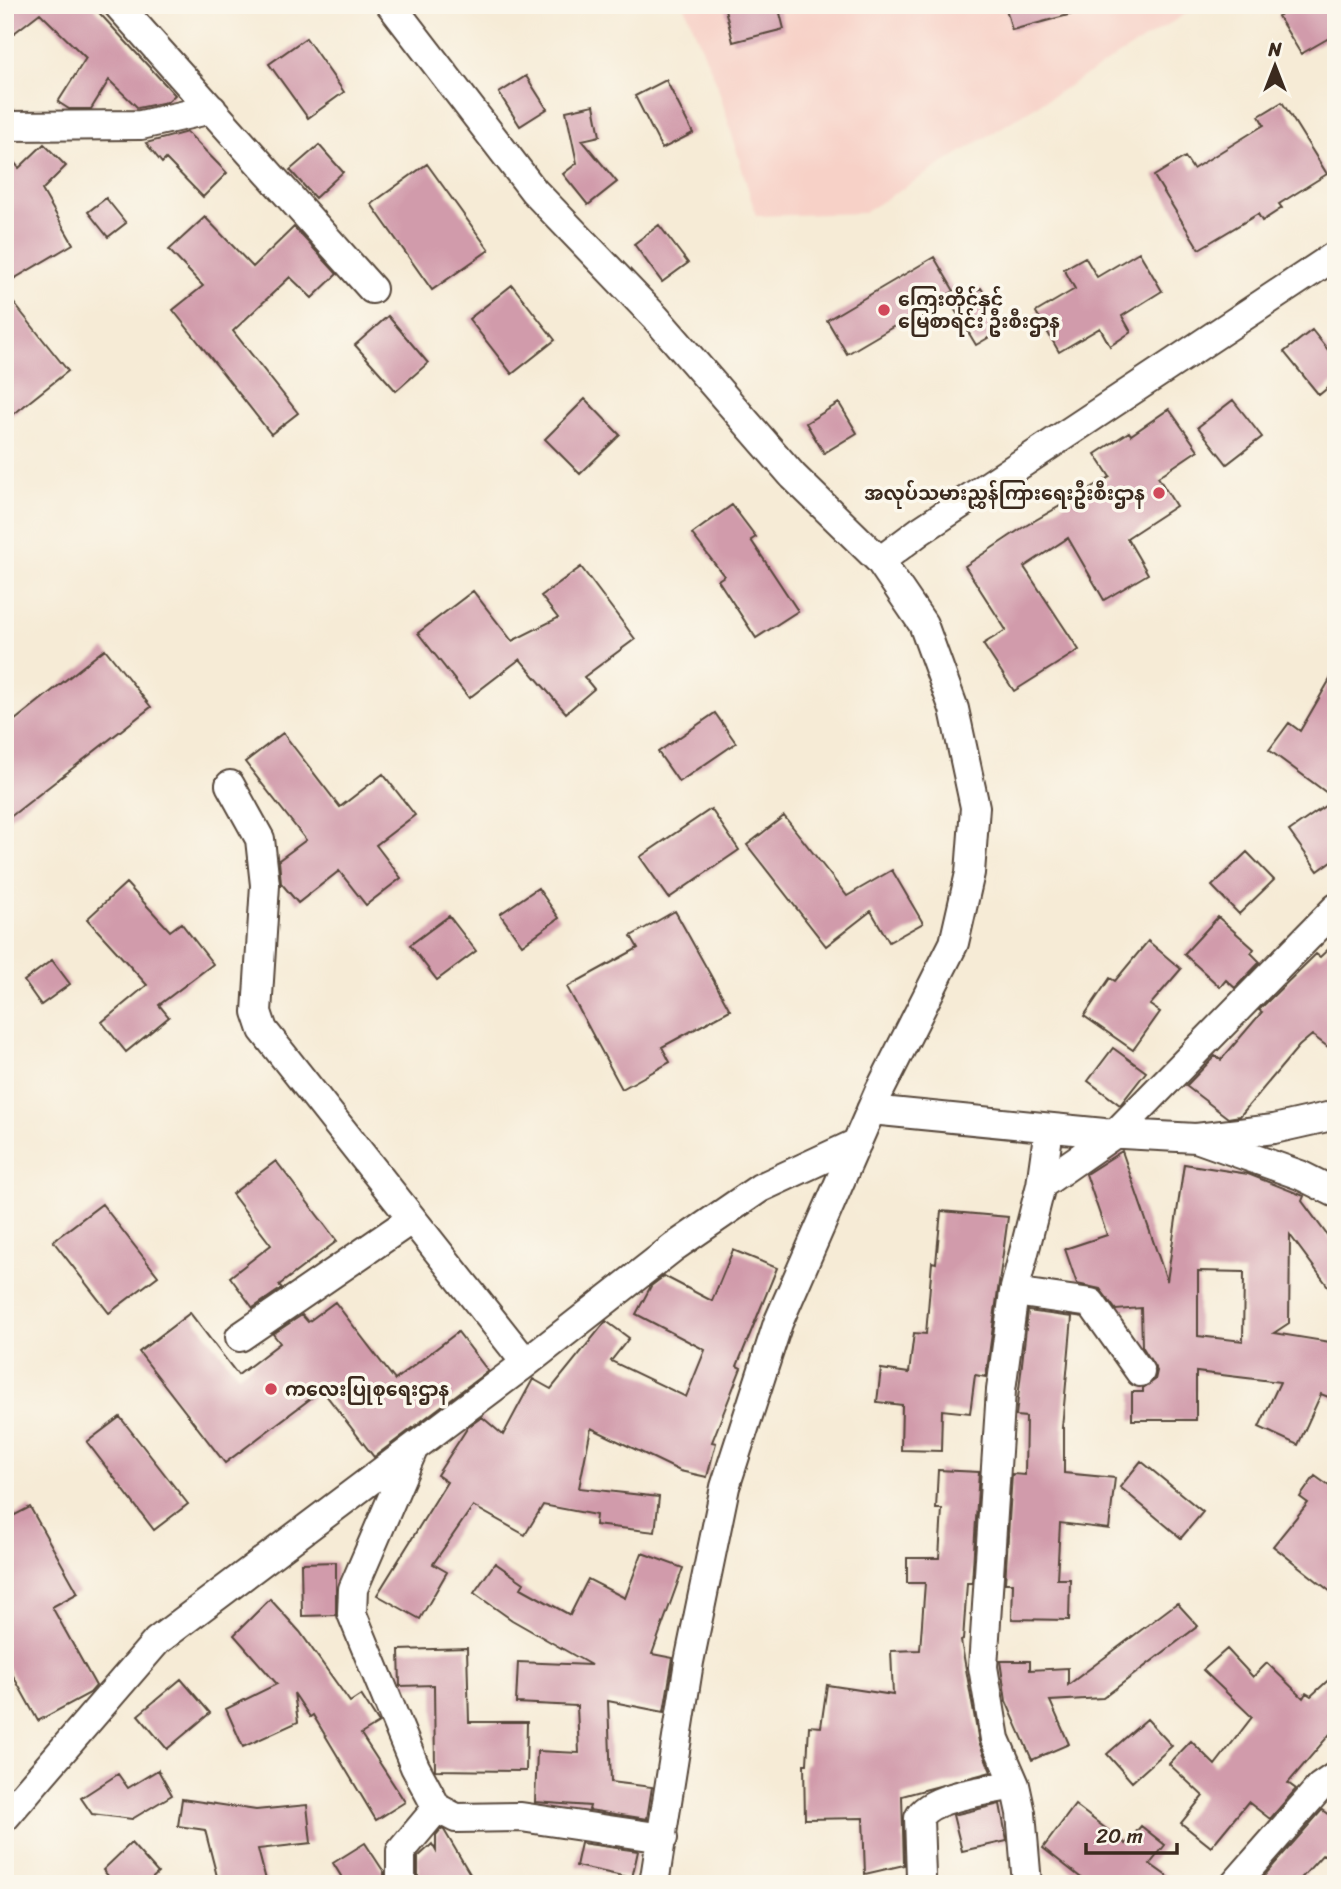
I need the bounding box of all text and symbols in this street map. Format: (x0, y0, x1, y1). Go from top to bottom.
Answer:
north arrow (1240, 32, 1310, 102)
text: N (1267, 33, 1282, 66)
place label: ကြေးတိုင်နှင့် မြေစာရင်း ဦးစီးဌာန (898, 283, 1060, 338)
marker: ကြေးတိုင်နှင့် မြေစာရင်း ဦးစီးဌာန (876, 302, 892, 318)
place label: အလုပ်သမားညွှန်ကြားရေးဦးစီးဌာန (864, 477, 1145, 510)
marker: အလုပ်သမားညွှန်ကြားရေးဦးစီးဌာန (1151, 485, 1167, 501)
place label: ကလေးပြုစုရေးဌာန (285, 1373, 450, 1406)
marker: ကလေးပြုစုရေးဌာန (263, 1381, 279, 1397)
scale bar (1086, 1812, 1176, 1856)
text: 20 m (1096, 1817, 1143, 1855)

